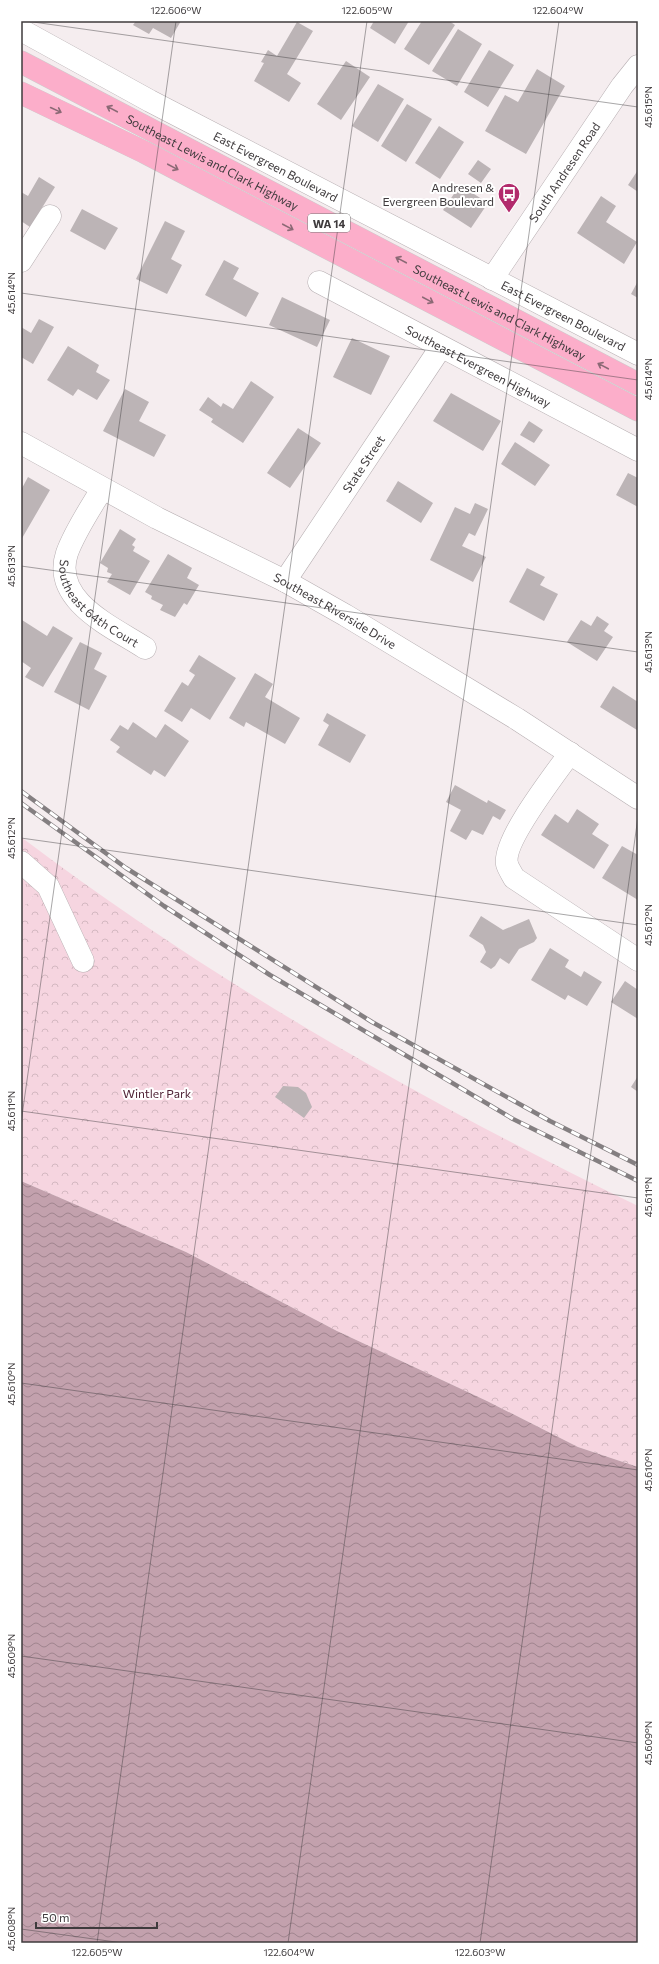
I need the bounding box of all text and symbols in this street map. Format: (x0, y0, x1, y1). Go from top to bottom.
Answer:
text: 122.606°W (150, 4, 202, 16)
text: 122.605°W (342, 4, 392, 16)
text: 122.604°W (532, 4, 584, 16)
text: 45.615°N (642, 86, 654, 128)
one-way arrow (106, 105, 118, 113)
one-way arrow (50, 107, 62, 114)
street label: Southeast Lewis and Clark Highway (124, 111, 301, 213)
street label: South Andresen Road (526, 119, 603, 225)
street label: East Evergreen Boulevard (211, 128, 340, 204)
one-way arrow (167, 164, 179, 171)
place label: Andresen & Evergreen Boulevard (382, 180, 494, 208)
bus stop icon: Andresen & Evergreen Boulevard (496, 181, 522, 214)
road number: WA 14 (308, 214, 350, 232)
one-way arrow (282, 224, 294, 231)
one-way arrow (395, 256, 407, 264)
street label: Southeast Lewis and Clark Highway (411, 261, 588, 363)
text: 45.614°N (5, 272, 17, 314)
street label: East Evergreen Boulevard (499, 277, 628, 353)
one-way arrow (422, 297, 434, 305)
street label: Southeast Evergreen Highway (403, 322, 553, 410)
text: 45.614°N (642, 358, 654, 400)
one-way arrow (598, 362, 610, 369)
street label: State Street (339, 432, 387, 495)
text: 45.613°N (5, 545, 17, 587)
street label: Southeast 64th Court (57, 559, 142, 650)
street label: Southeast Riverside Drive (272, 570, 399, 651)
text: 45.613°N (642, 631, 654, 673)
text: 45.612°N (5, 817, 17, 859)
text: 45.612°N (642, 904, 654, 946)
park label: Wintler Park (123, 1086, 192, 1100)
text: 45.611°N (5, 1091, 17, 1131)
text: 45.611°N (642, 1177, 654, 1217)
text: 45.610°N (5, 1363, 17, 1405)
text: 45.610°N (642, 1449, 654, 1491)
text: 45.609°N (5, 1634, 17, 1678)
text: 45.609°N (642, 1721, 654, 1765)
scale bar (36, 1904, 157, 1930)
text: 45.608°N (5, 1907, 17, 1951)
text: 50 m (42, 1910, 70, 1924)
text: 122.605°W (72, 1946, 122, 1958)
text: 122.604°W (263, 1946, 315, 1958)
text: 122.603°W (455, 1946, 505, 1958)

